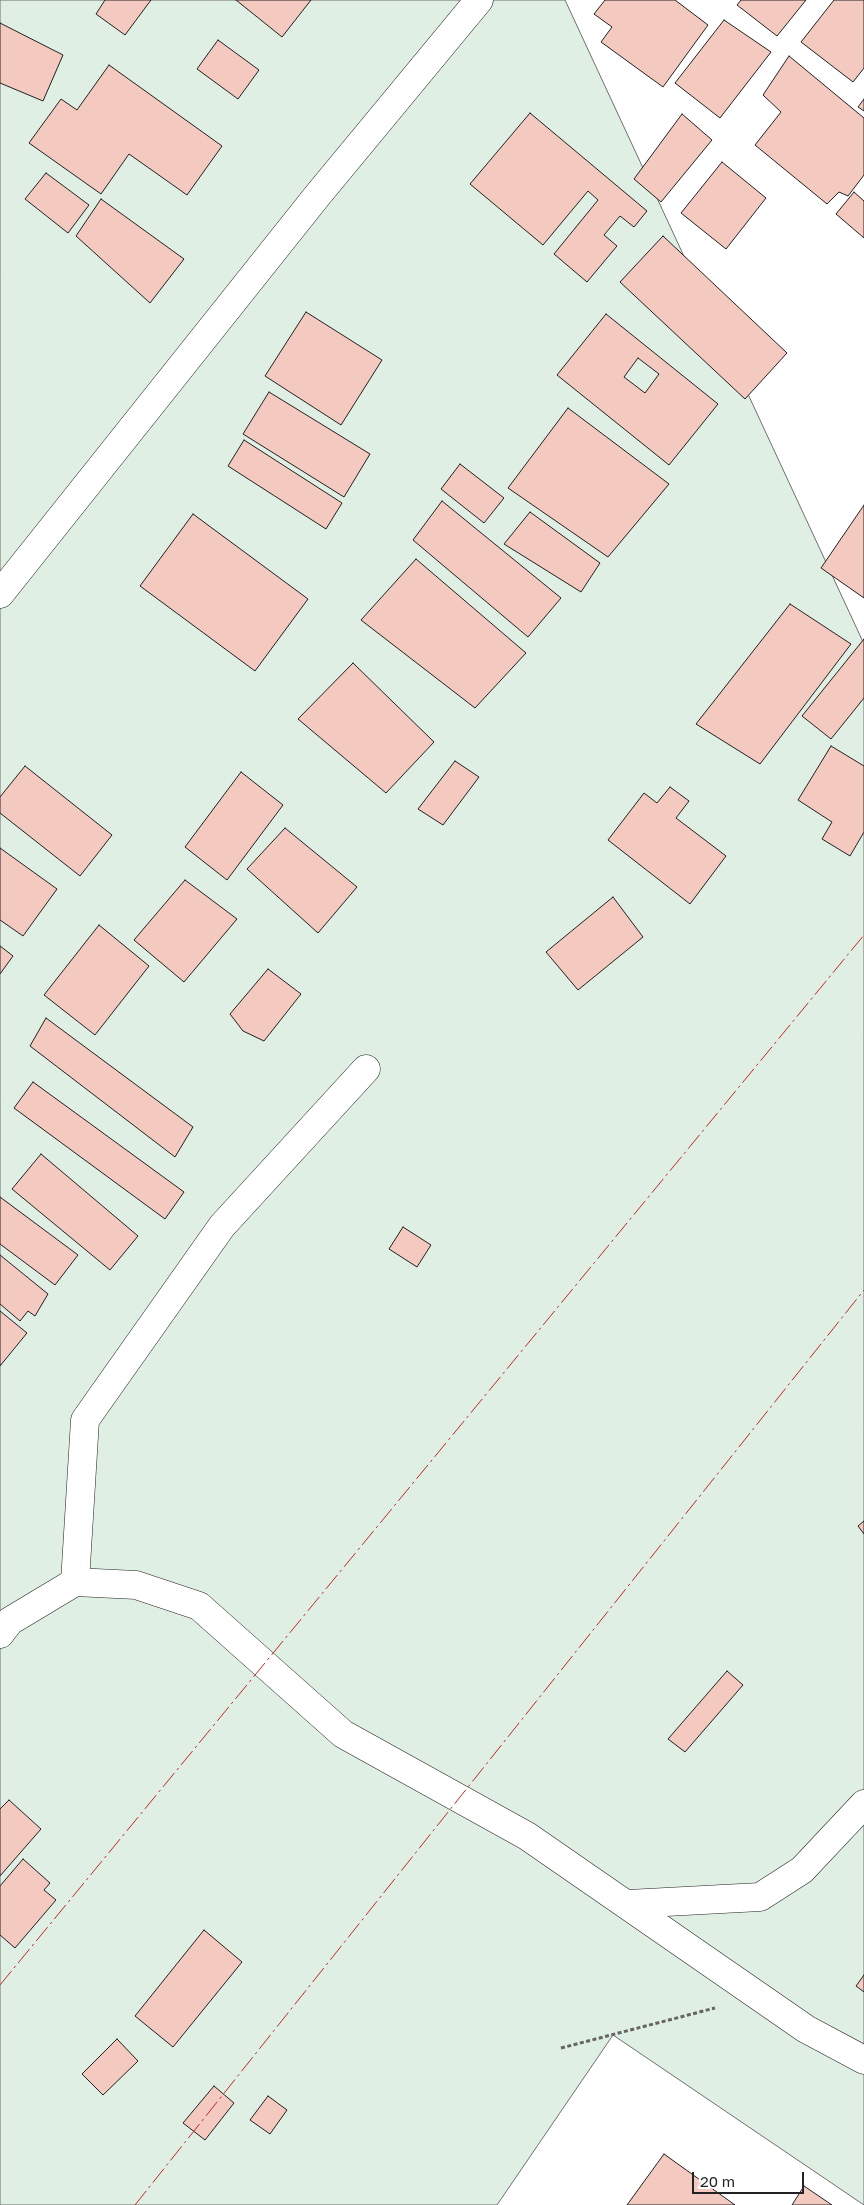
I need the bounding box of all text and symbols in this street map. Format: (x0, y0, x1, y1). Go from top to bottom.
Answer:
scale bar (694, 2162, 806, 2194)
text: 20 m (700, 2172, 735, 2190)

